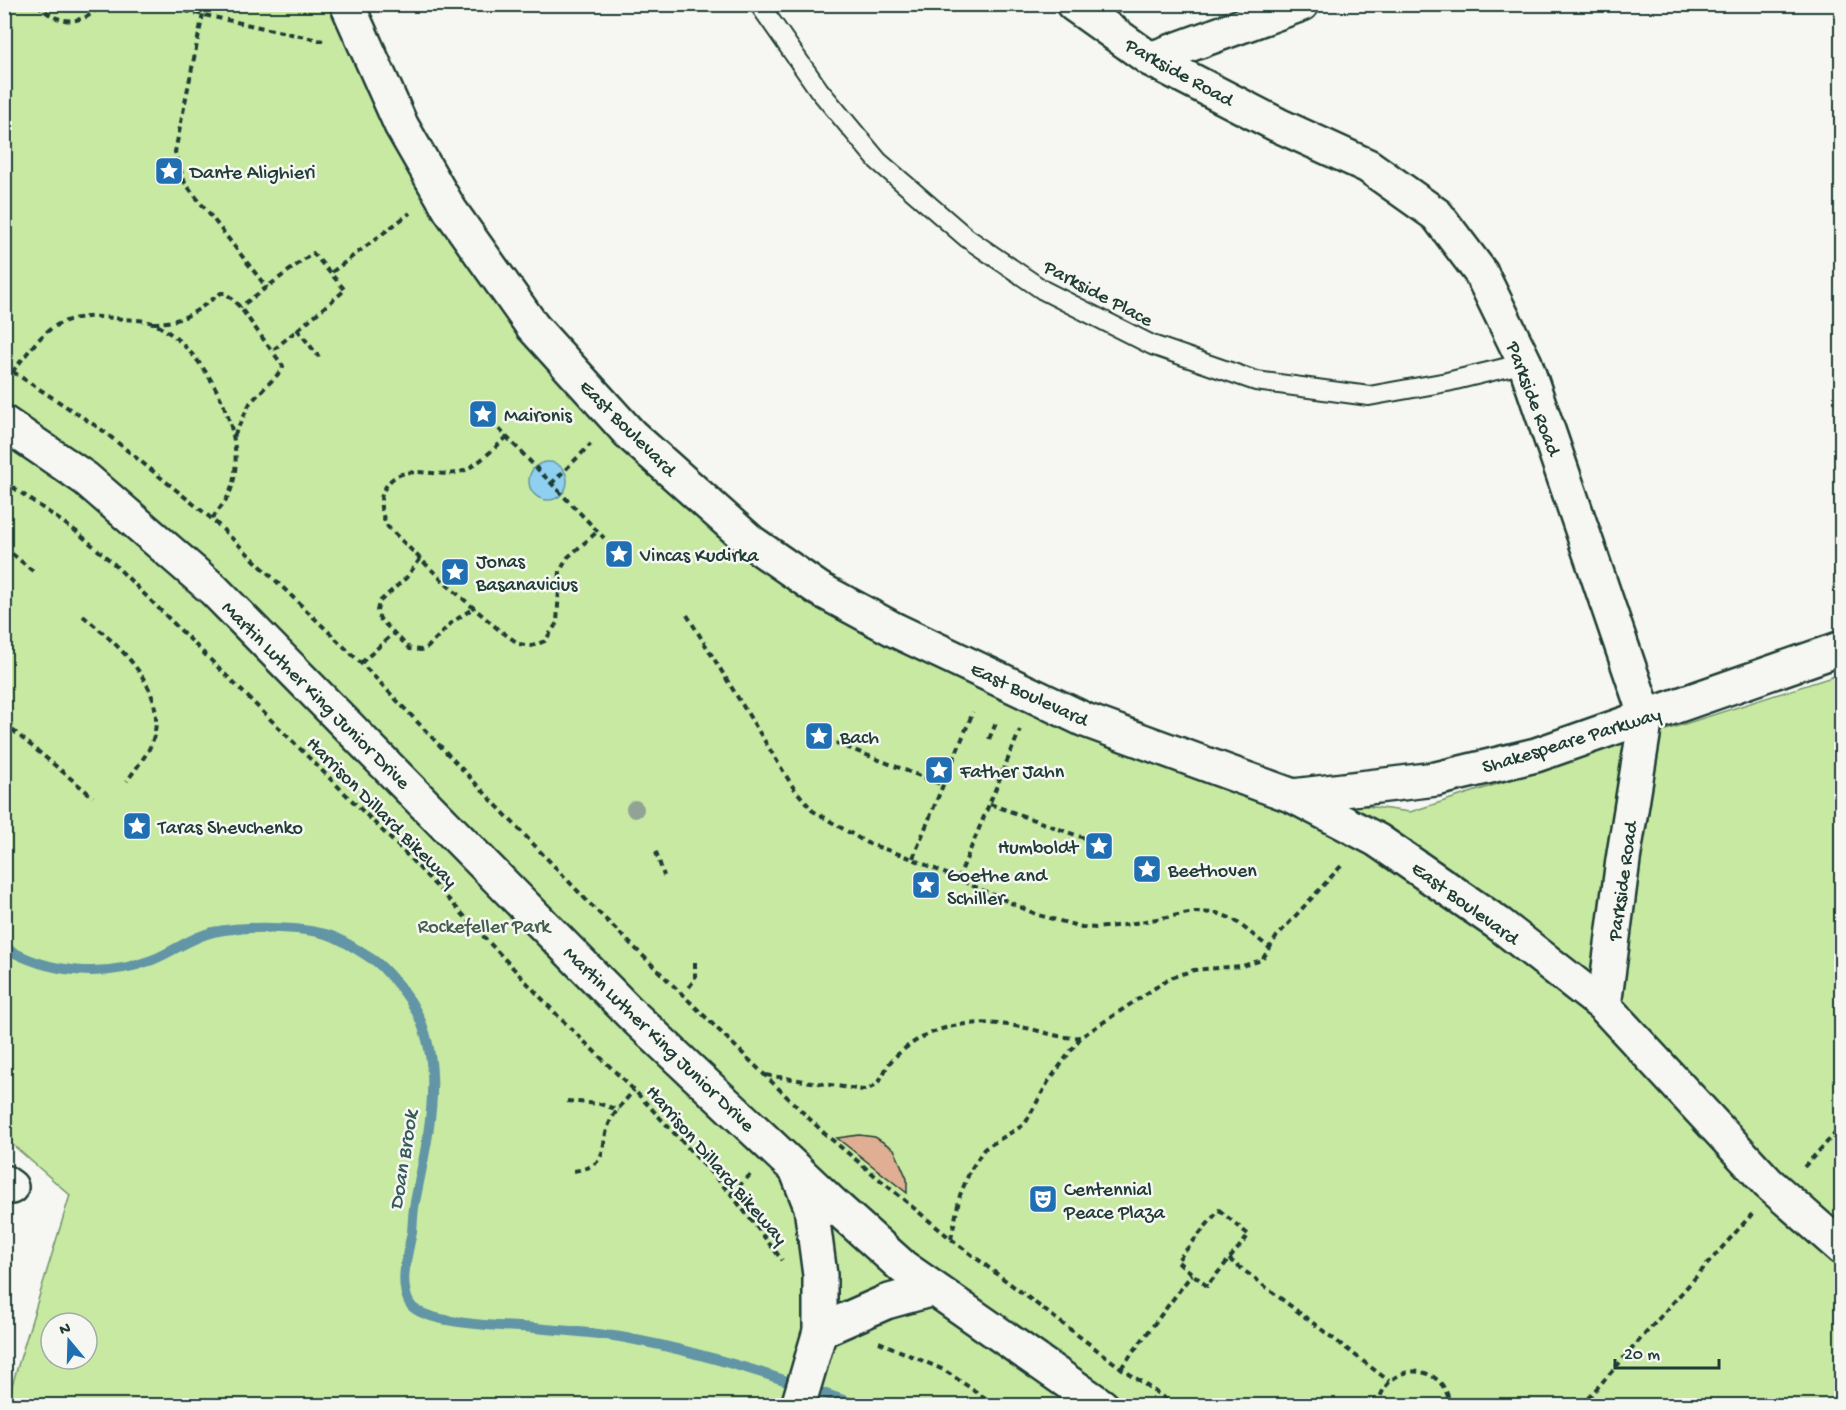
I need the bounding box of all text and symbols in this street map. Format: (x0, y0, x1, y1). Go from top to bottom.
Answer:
street label: Parkside Road (1119, 34, 1238, 114)
place icon: Dante Alighieri (153, 155, 185, 187)
place label: Dante Alighieri (188, 163, 316, 186)
street label: Parkside Place (1038, 256, 1156, 334)
street label: Parkside Road (1499, 338, 1565, 462)
street label: East Boulevard (573, 376, 681, 484)
place icon: Maironis (467, 398, 499, 430)
place label: Maironis (504, 406, 573, 429)
place icon: Vincas Kudirka (603, 538, 635, 570)
place label: Vincas Kudirka (639, 546, 759, 569)
place label: Jonas Basanavicius (475, 552, 578, 598)
place icon: Jonas Basanavicius (439, 556, 471, 588)
street label: Martin Luther King Junior Drive (215, 597, 414, 796)
street label: East Boulevard (966, 659, 1093, 734)
street label: Shakespeare Parkway (1480, 704, 1664, 780)
place icon: Bach (803, 720, 835, 752)
place label: Bach (839, 728, 879, 751)
street label: Harrison Dillard Bikeway (300, 733, 461, 894)
place icon: Father Jahn (923, 754, 955, 786)
place label: Father Jahn (959, 762, 1065, 785)
place icon: Taras Shevchenko (121, 810, 153, 842)
place label: Taras Shevchenko (157, 818, 303, 841)
street label: Parkside Road (1605, 818, 1645, 944)
place icon: Humboldt (1083, 830, 1115, 862)
place label: Humboldt (998, 838, 1080, 861)
place icon: Beethoven (1131, 853, 1163, 885)
street label: East Boulevard (1406, 858, 1524, 953)
place label: Beethoven (1167, 861, 1257, 884)
place label: Goethe and Schiller (947, 866, 1049, 912)
place icon: Goethe and Schiller (910, 869, 942, 901)
park label: Rockefeller Park (418, 917, 552, 940)
street label: Martin Luther King Junior Drive (557, 943, 759, 1139)
street label: Harrison Dillard Bikeway (640, 1082, 791, 1251)
water label: Doan Brook (385, 1106, 426, 1212)
place label: Centennial Peace Plaza (1063, 1180, 1166, 1226)
theatre icon: Centennial Peace Plaza (1027, 1183, 1059, 1215)
north arrow (39, 1311, 99, 1371)
text: N (57, 1319, 74, 1341)
scale bar (1615, 1332, 1718, 1370)
text: 20 m (1624, 1345, 1660, 1366)

